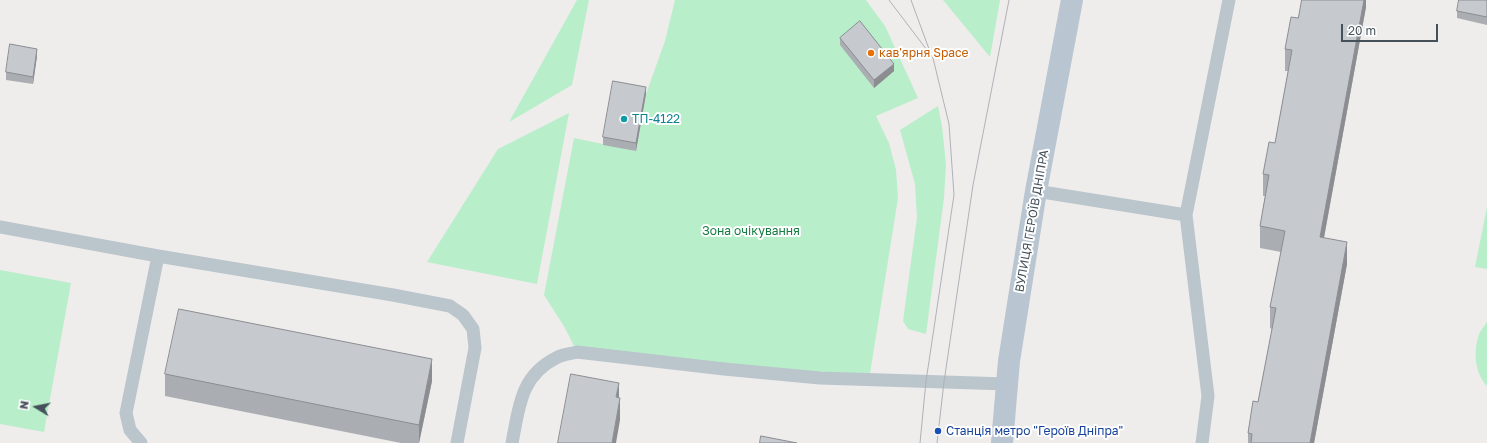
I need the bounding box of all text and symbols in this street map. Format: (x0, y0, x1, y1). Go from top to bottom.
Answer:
scale bar (1343, 16, 1440, 42)
text: 20 m (1348, 23, 1376, 38)
place label: кав'ярня Space (879, 46, 969, 60)
marker: кав'ярня Space (866, 48, 876, 58)
place label: ТП-4122 (632, 112, 680, 126)
marker: ТП-4122 (619, 114, 629, 124)
street label: ВУЛИЦЯ ГЕРОЇВ ДНІПРА (1012, 149, 1052, 293)
park label: Зона очікування (702, 224, 800, 238)
north arrow (16, 387, 56, 427)
text: N (17, 400, 31, 410)
place label: Станція метро "Героїв Дніпра" (946, 424, 1123, 438)
marker: Станція метро "Героїв Дніпра" (933, 426, 943, 436)

